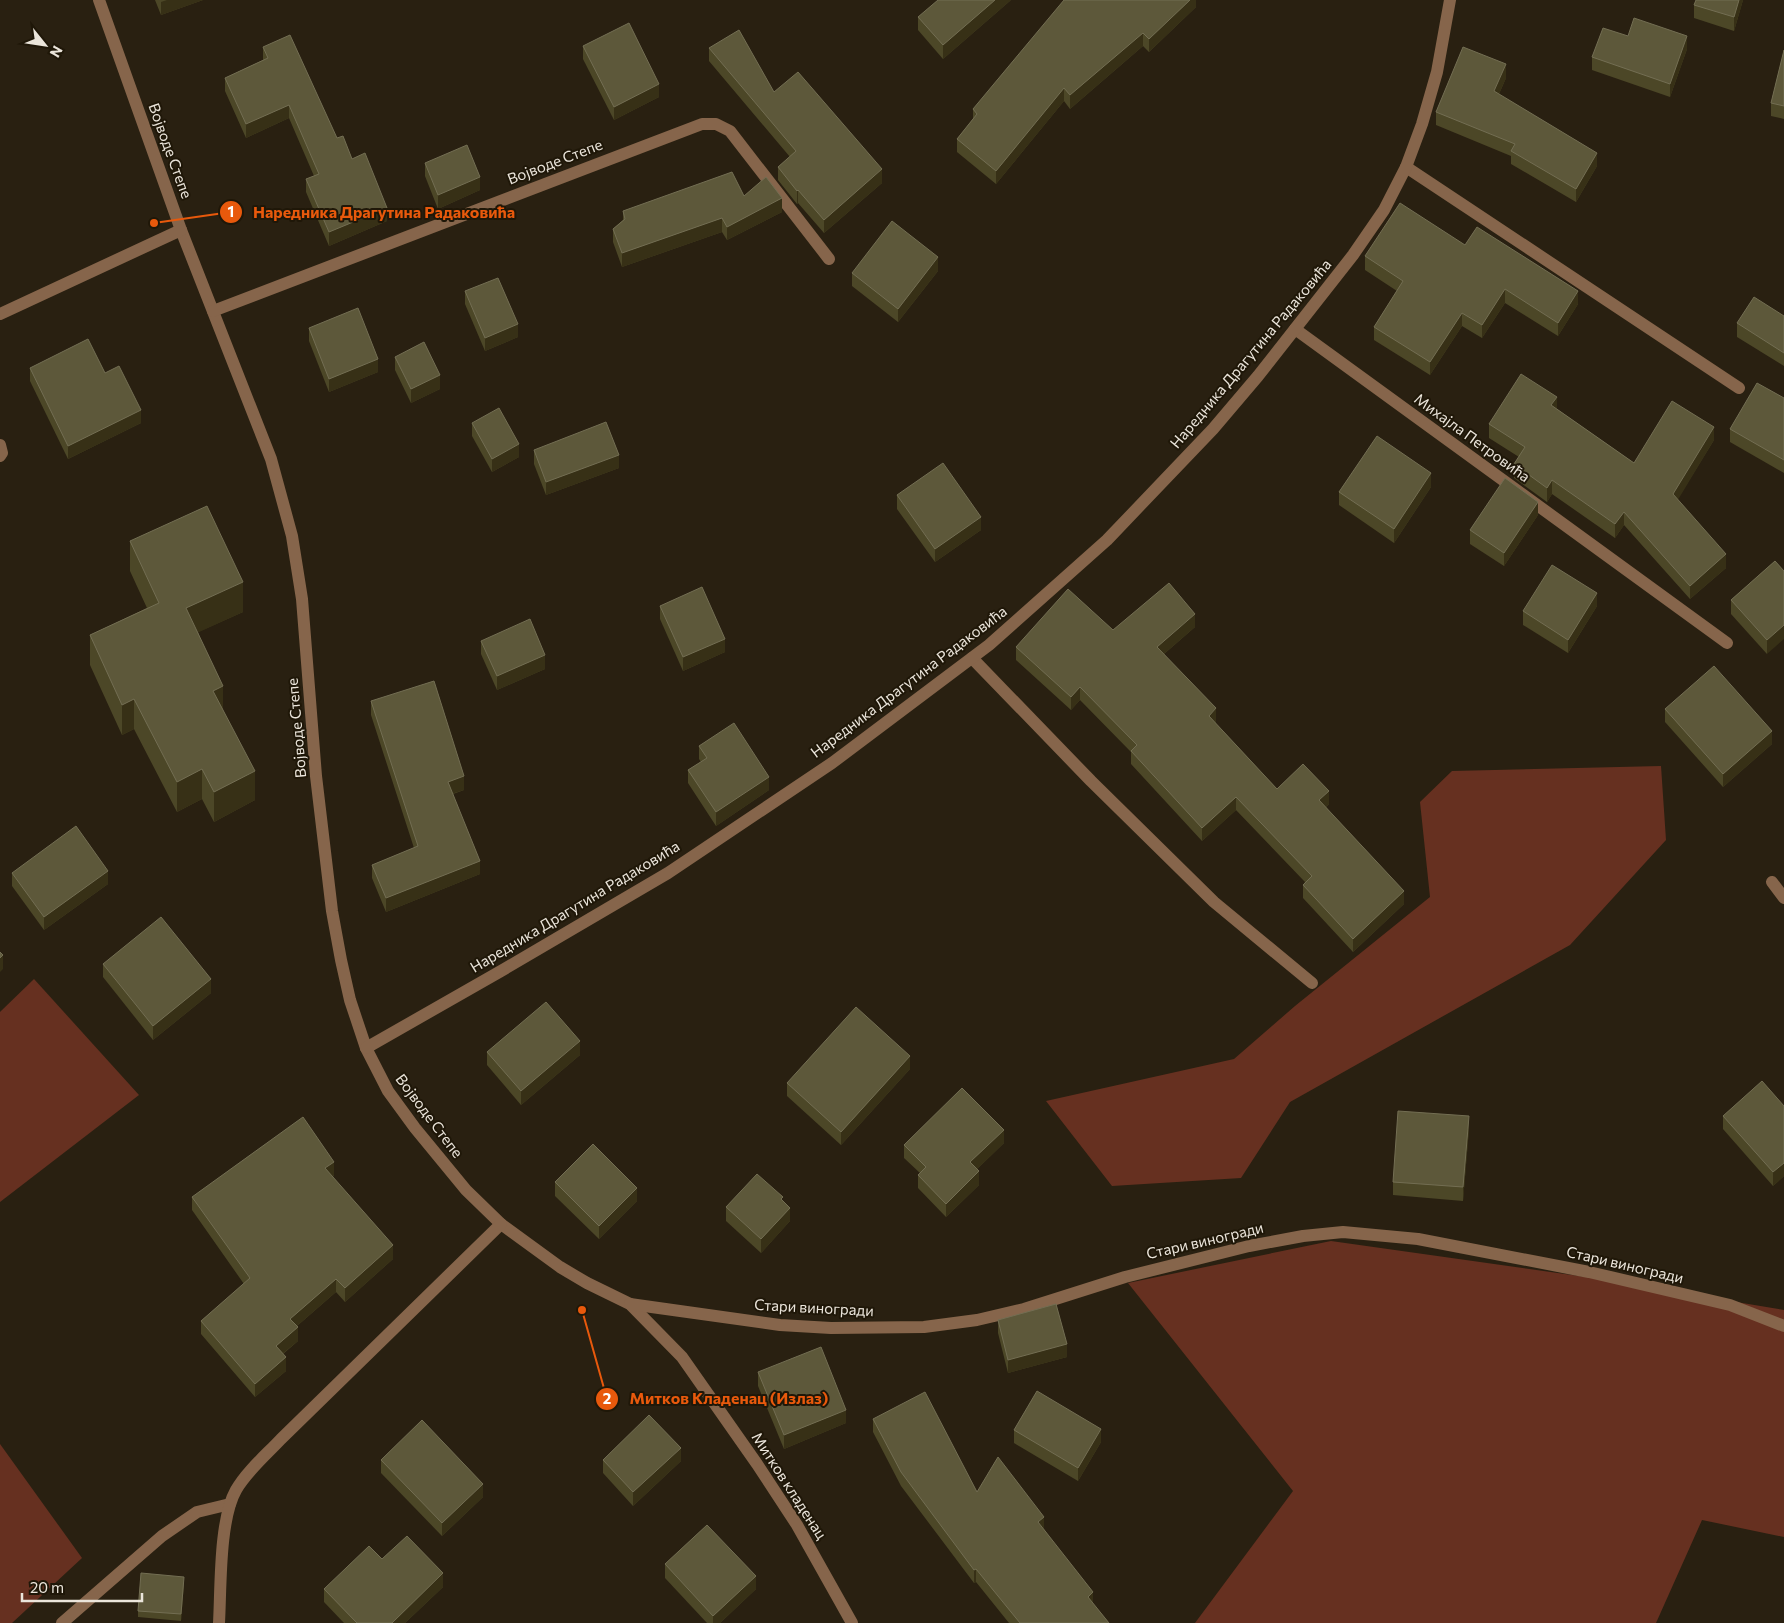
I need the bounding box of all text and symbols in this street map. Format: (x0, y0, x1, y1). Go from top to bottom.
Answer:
north arrow (20, 20, 70, 70)
text: N (47, 43, 67, 61)
street label: Војводе Степе (145, 100, 197, 201)
street label: Војводе Степе (505, 135, 605, 187)
callout: Наредника Драгутина Радаковића (218, 197, 525, 228)
text: 1 (228, 202, 234, 220)
text: Наредника Драгутина Радаковића (253, 202, 515, 221)
street label: Наредника Драгутина Радаковића (1166, 255, 1335, 451)
street label: Михајла Петровића (1411, 389, 1534, 485)
street label: Наредника Драгутина Радаковића (807, 601, 1010, 761)
street label: Војводе Степе (283, 677, 309, 779)
street label: Наредника Драгутина Радаковића (467, 836, 682, 976)
street label: Војводе Степе (392, 1070, 467, 1161)
street label: Стари виногради (1144, 1218, 1265, 1262)
street label: Стари виногради (1565, 1242, 1686, 1286)
street label: Стари виногради (754, 1295, 874, 1319)
callout: Митков Кладенац (Излаз) (595, 1383, 839, 1414)
text: Митков Кладенац (Излаз) (630, 1388, 828, 1407)
text: 2 (603, 1389, 611, 1407)
street label: Митков кладенац (749, 1429, 831, 1542)
scale bar (22, 1570, 142, 1602)
text: 20 m (30, 1578, 64, 1596)

